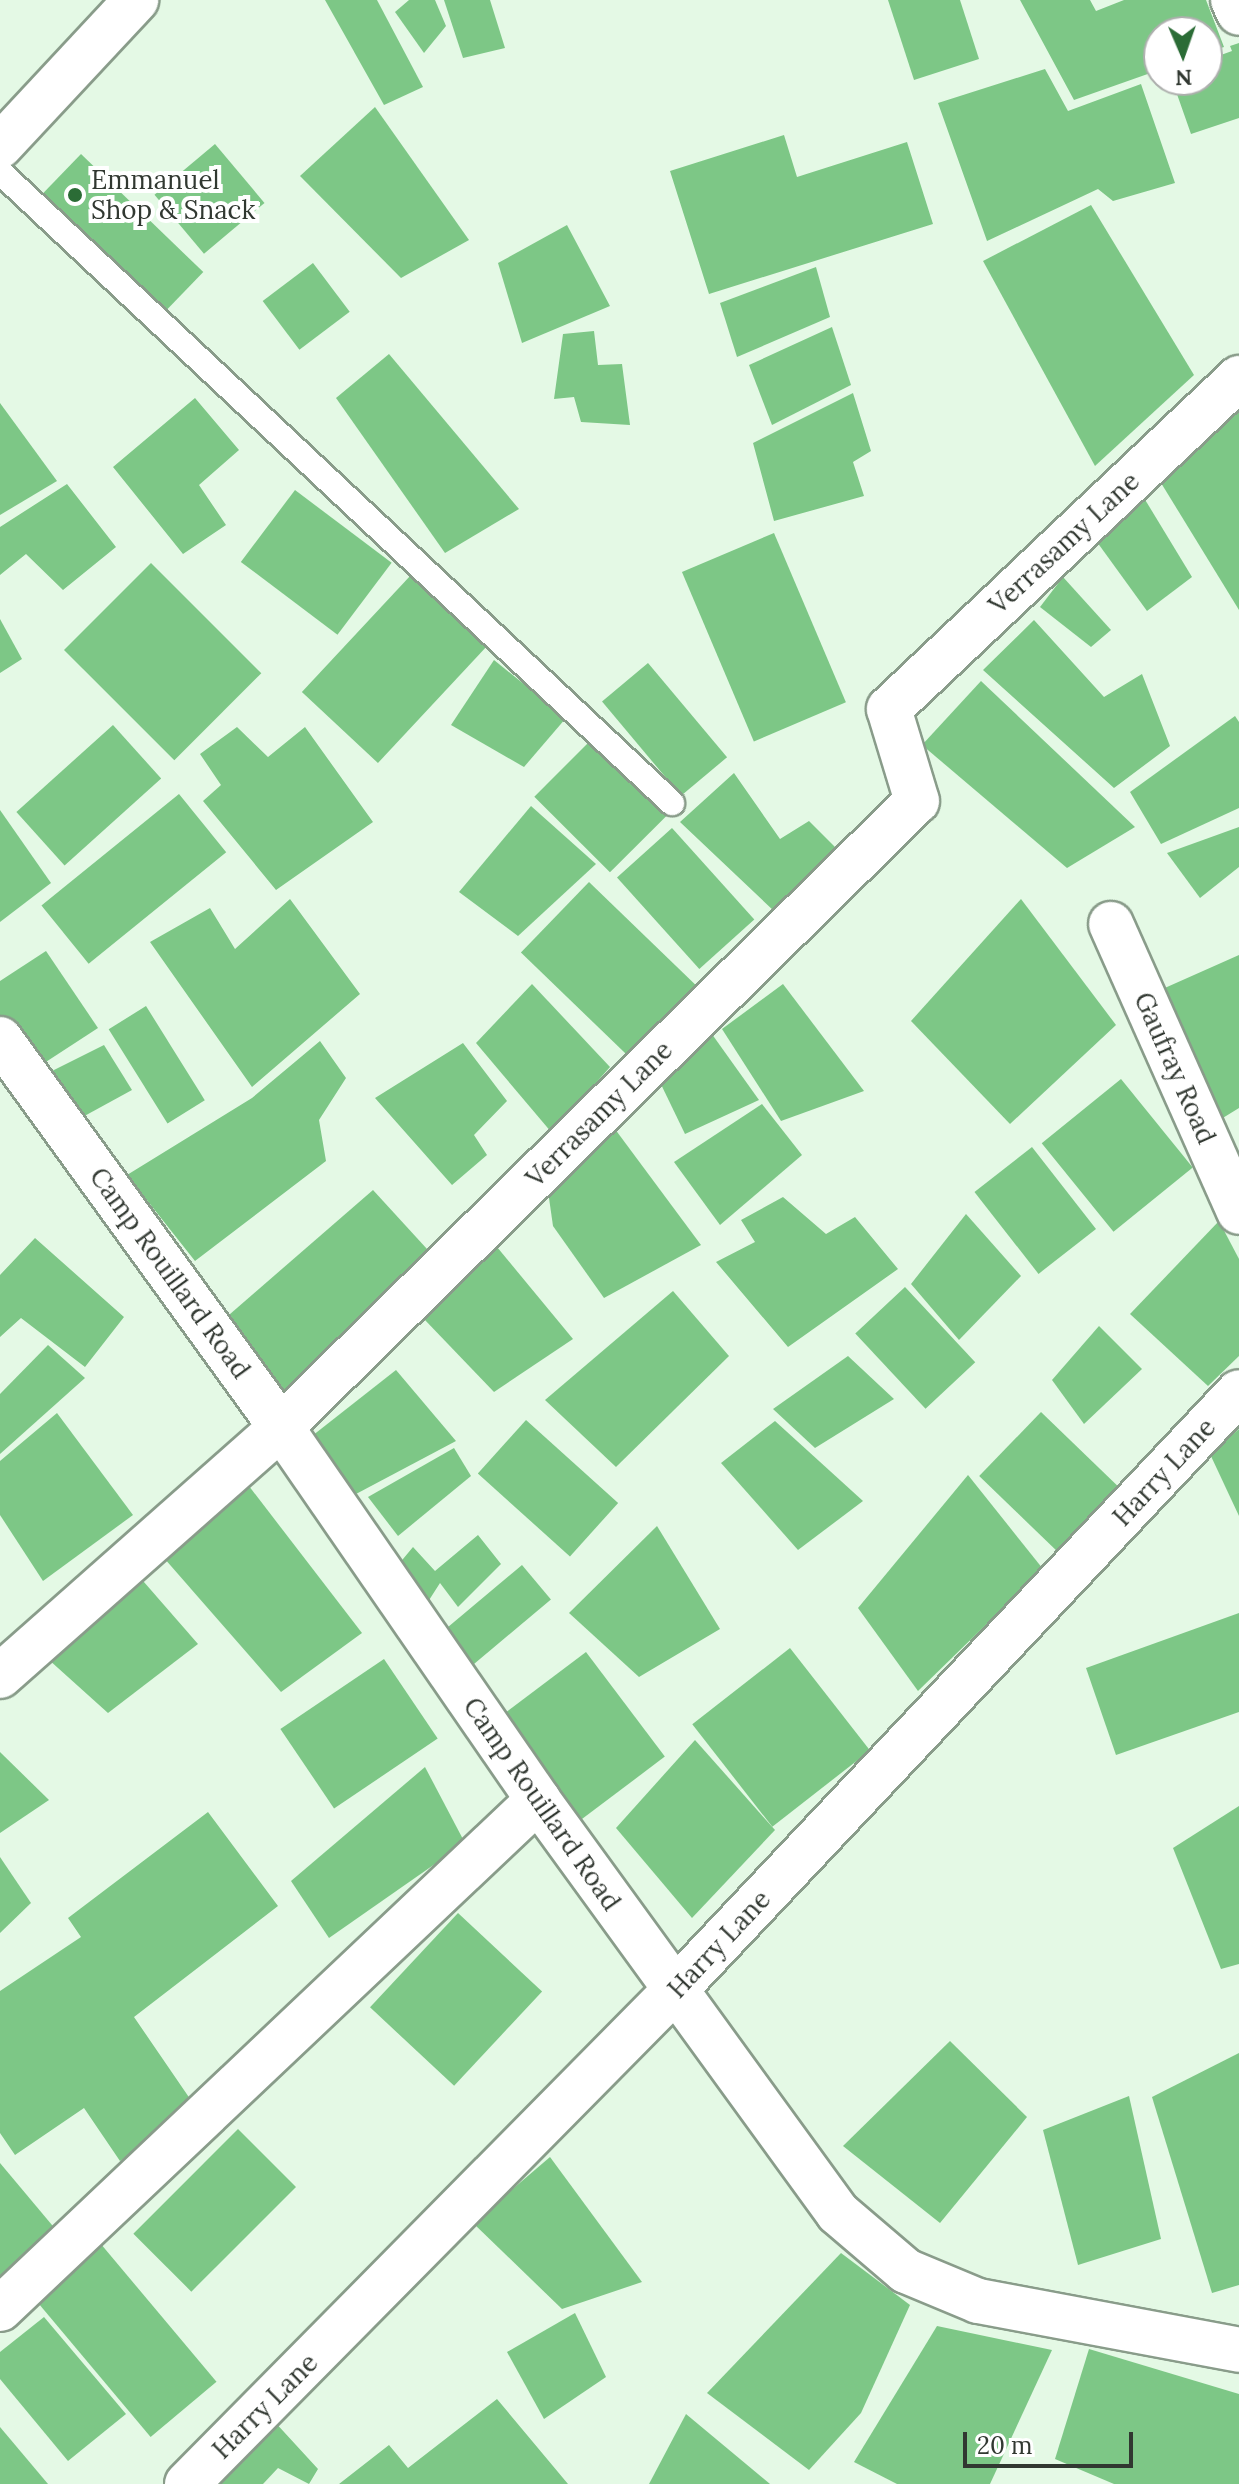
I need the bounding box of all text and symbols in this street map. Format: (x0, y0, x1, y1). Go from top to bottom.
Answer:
north arrow (1143, 16, 1223, 96)
text: N (1175, 64, 1193, 92)
place label: Emmanuel Shop & Snack (91, 164, 255, 226)
marker: Emmanuel Shop & Snack (66, 186, 84, 204)
street label: Verrasamy Lane (983, 466, 1145, 620)
street label: Gaufray Road (1128, 987, 1222, 1149)
street label: Verrasamy Lane (519, 1034, 679, 1194)
street label: Camp Rouillard Road (83, 1162, 257, 1384)
street label: Harry Lane (1106, 1412, 1222, 1532)
street label: Camp Rouillard Road (457, 1692, 627, 1916)
street label: Harry Lane (661, 1884, 777, 2004)
street label: Harry Lane (206, 2347, 324, 2465)
scale bar (967, 2416, 1137, 2466)
text: 20 m (977, 2430, 1033, 2461)

